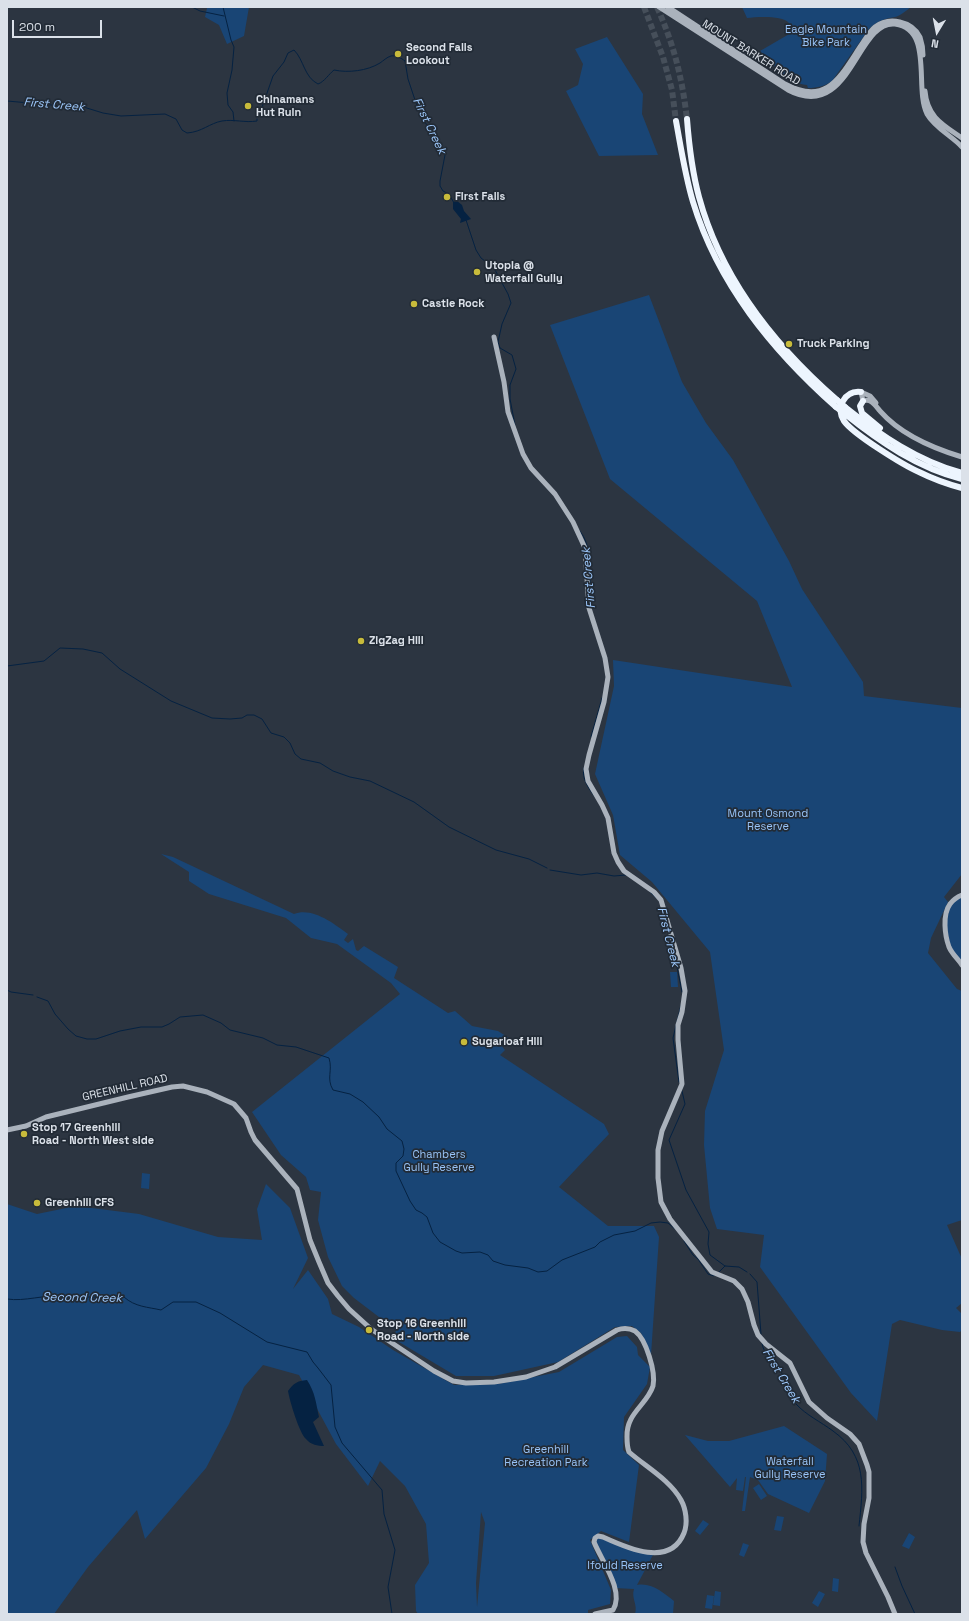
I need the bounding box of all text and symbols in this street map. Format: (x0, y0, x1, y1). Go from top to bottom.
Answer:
scale bar (14, 12, 104, 38)
north arrow (917, 12, 957, 52)
street label: MOUNT BARKER ROAD (700, 17, 802, 89)
text: 200 m (19, 19, 55, 35)
park label: Eagle Mountain Bike Park (785, 23, 867, 49)
text: N (930, 36, 940, 51)
place label: Second Falls Lookout (406, 41, 473, 67)
marker: Second Falls Lookout (393, 49, 403, 59)
place label: Chinamans Hut Ruin (256, 93, 314, 119)
water label: First Creek (23, 95, 85, 115)
water label: First Creek (409, 95, 449, 157)
marker: Chinamans Hut Ruin (243, 101, 253, 111)
place label: First Falls (455, 190, 505, 204)
marker: First Falls (442, 192, 452, 202)
place label: Utopia @ Waterfall Gully (485, 259, 563, 285)
marker: Utopia @ Waterfall Gully (472, 267, 482, 277)
place label: Castle Rock (422, 297, 484, 311)
marker: Castle Rock (409, 299, 419, 309)
place label: Truck Parking (797, 337, 869, 351)
marker: Truck Parking (784, 339, 794, 349)
water label: First Creek (579, 547, 599, 609)
place label: ZigZag Hill (369, 634, 424, 648)
marker: ZigZag Hill (356, 636, 366, 646)
park label: Mount Osmond Reserve (728, 807, 808, 833)
water label: First Creek (654, 906, 682, 968)
place label: Sugarloaf Hill (472, 1035, 542, 1049)
marker: Sugarloaf Hill (459, 1037, 469, 1047)
street label: GREENHILL ROAD (81, 1072, 169, 1104)
place label: Stop 17 Greenhill Road - North West side (32, 1121, 154, 1147)
marker: Stop 17 Greenhill Road - North West side (19, 1129, 29, 1139)
park label: Chambers Gully Reserve (403, 1148, 475, 1174)
place label: Greenhill CFS (45, 1196, 114, 1210)
marker: Greenhill CFS (32, 1198, 42, 1208)
water label: Second Creek (42, 1290, 122, 1306)
place label: Stop 16 Greenhill Road - North side (377, 1317, 469, 1343)
marker: Stop 16 Greenhill Road - North side (364, 1325, 374, 1335)
water label: First Creek (759, 1346, 803, 1406)
park label: Greenhill Recreation Park (504, 1443, 588, 1469)
park label: Waterfall Gully Reserve (754, 1455, 826, 1481)
park label: Ifould Reserve (587, 1559, 663, 1573)

